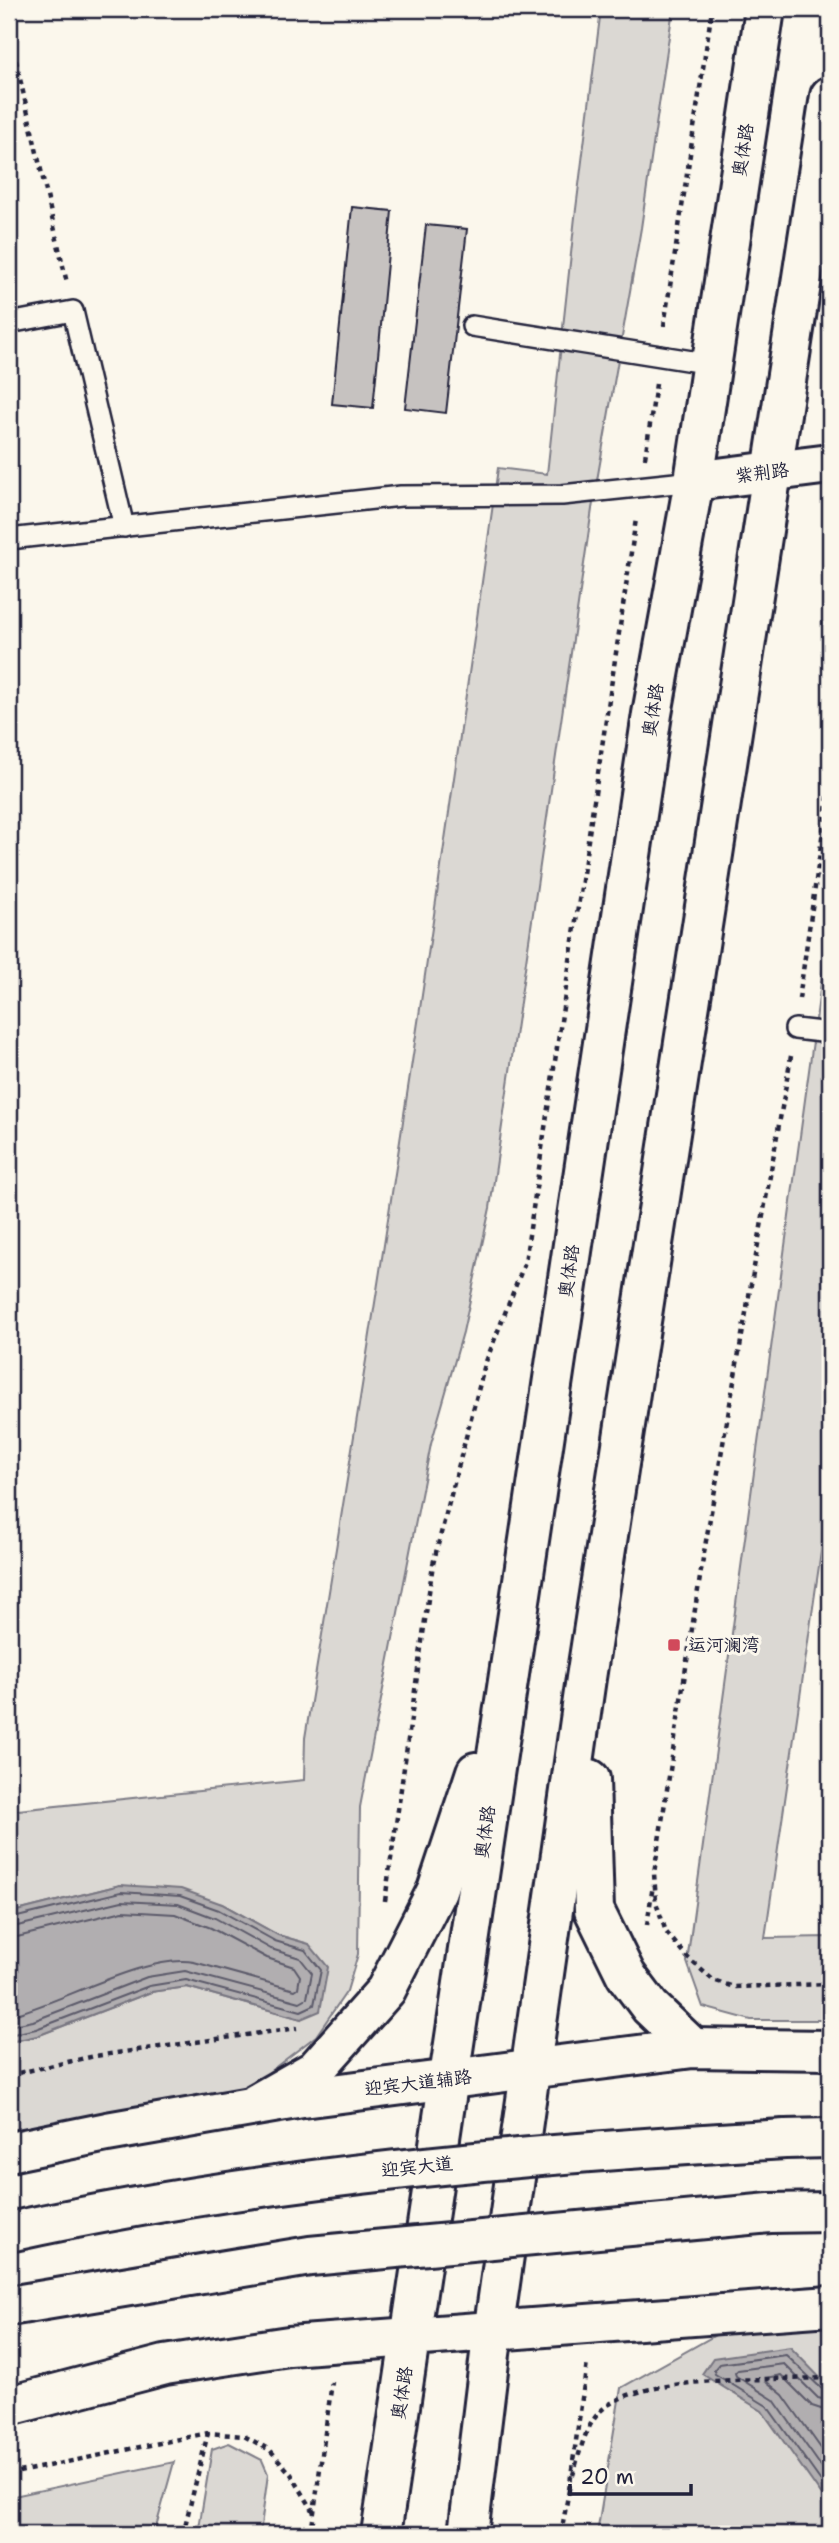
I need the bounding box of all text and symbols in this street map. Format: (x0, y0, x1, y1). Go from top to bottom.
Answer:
street label: 奥体路 (727, 121, 759, 179)
street label: 紫荆路 (734, 458, 790, 488)
street label: 奥体路 (637, 681, 669, 739)
street label: 奥体路 (553, 1243, 585, 1299)
place label: 运河澜湾 (688, 1633, 760, 1657)
marker: 运河澜湾 (666, 1637, 682, 1653)
street label: 奥体路 (469, 1804, 501, 1860)
street label: 迎宾大道辅路 (363, 2065, 473, 2101)
street label: 迎宾大道 (380, 2151, 454, 2183)
street label: 奥体路 (386, 2364, 418, 2422)
scale bar (570, 2452, 690, 2496)
text: 20 m (580, 2463, 634, 2491)

